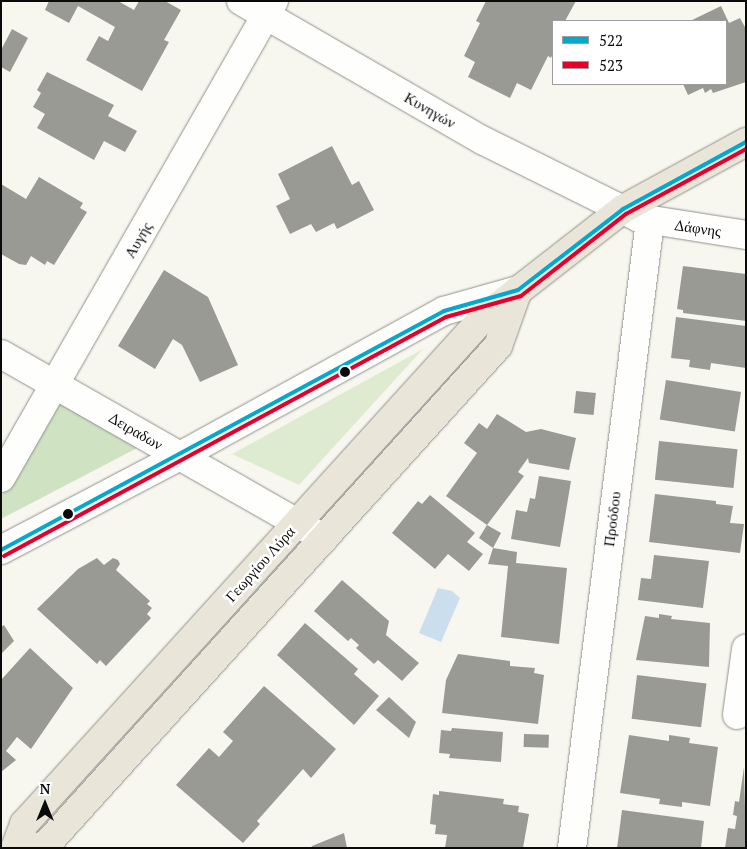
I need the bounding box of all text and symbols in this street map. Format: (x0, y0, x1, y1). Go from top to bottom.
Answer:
legend (552, 20, 727, 85)
text: 522 (599, 30, 623, 50)
text: 523 (599, 55, 623, 75)
street label: Κυνηγών (401, 88, 459, 132)
street label: Δάφνης (674, 216, 722, 240)
street label: Αυγής (121, 219, 155, 261)
unlabelled marker (340, 367, 350, 377)
street label: Δειραδων (106, 408, 166, 454)
street label: Προόδου (600, 490, 624, 548)
unlabelled marker (63, 509, 73, 519)
street label: Γεωργίου Λύρα (221, 523, 299, 605)
north arrow (20, 779, 70, 829)
text: N (40, 779, 50, 798)

